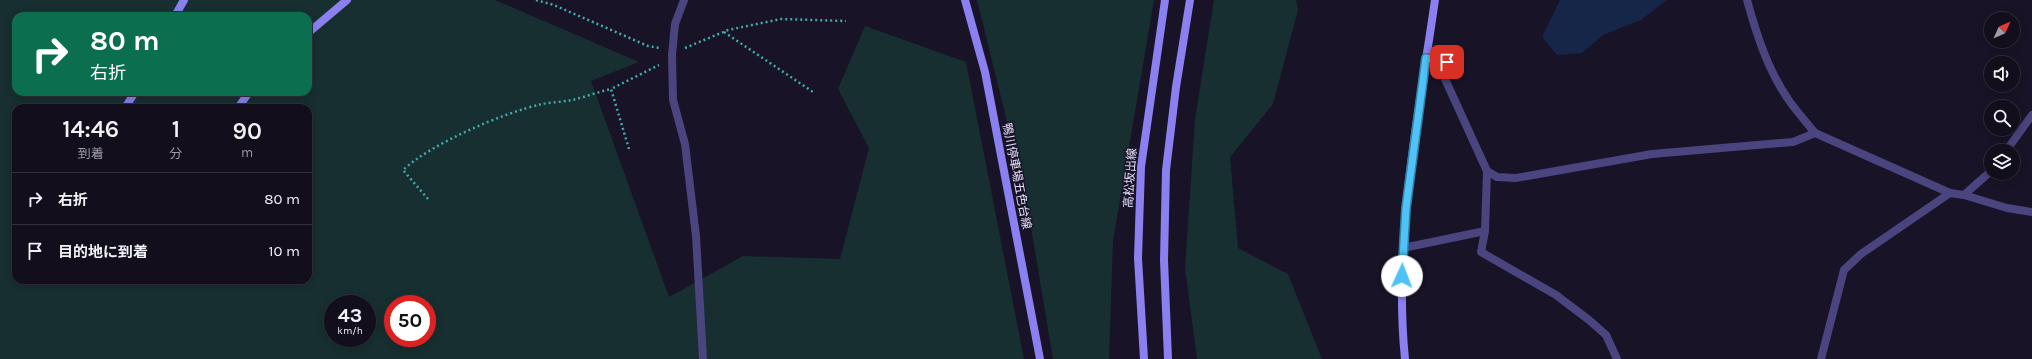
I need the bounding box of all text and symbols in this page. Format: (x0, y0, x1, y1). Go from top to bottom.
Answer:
north arrow (1984, 12, 2020, 48)
map controls (1984, 12, 2020, 180)
text: 80 m (90, 24, 159, 57)
icon: right (24, 28, 76, 80)
pin (1430, 45, 1464, 79)
icon: arrive (1436, 51, 1458, 73)
button: sound (1984, 56, 2020, 92)
text: 右折 (90, 62, 126, 84)
button: search (1984, 100, 2020, 136)
text: 14:46 (62, 115, 119, 143)
text: 1 (172, 115, 180, 143)
text: 90 (232, 117, 262, 145)
street label: 鴨川停車場五色台線 (1000, 122, 1034, 230)
button: layers (1984, 144, 2020, 180)
text: m (241, 145, 253, 160)
text: 到着 (78, 146, 104, 161)
text: 分 (169, 146, 182, 161)
street label: 高松坂出線 (1121, 148, 1139, 208)
icon: right (24, 188, 46, 210)
text: 80 m (264, 190, 300, 208)
text: 右折 (58, 191, 88, 209)
icon: arrive (24, 240, 46, 262)
text: 10 m (269, 242, 300, 260)
text: 目的地に到着 (58, 243, 148, 261)
position arrow (1381, 255, 1423, 297)
speed limit sign: 50 (384, 295, 436, 347)
text: 43 (338, 304, 362, 327)
text: km/h (337, 325, 363, 337)

